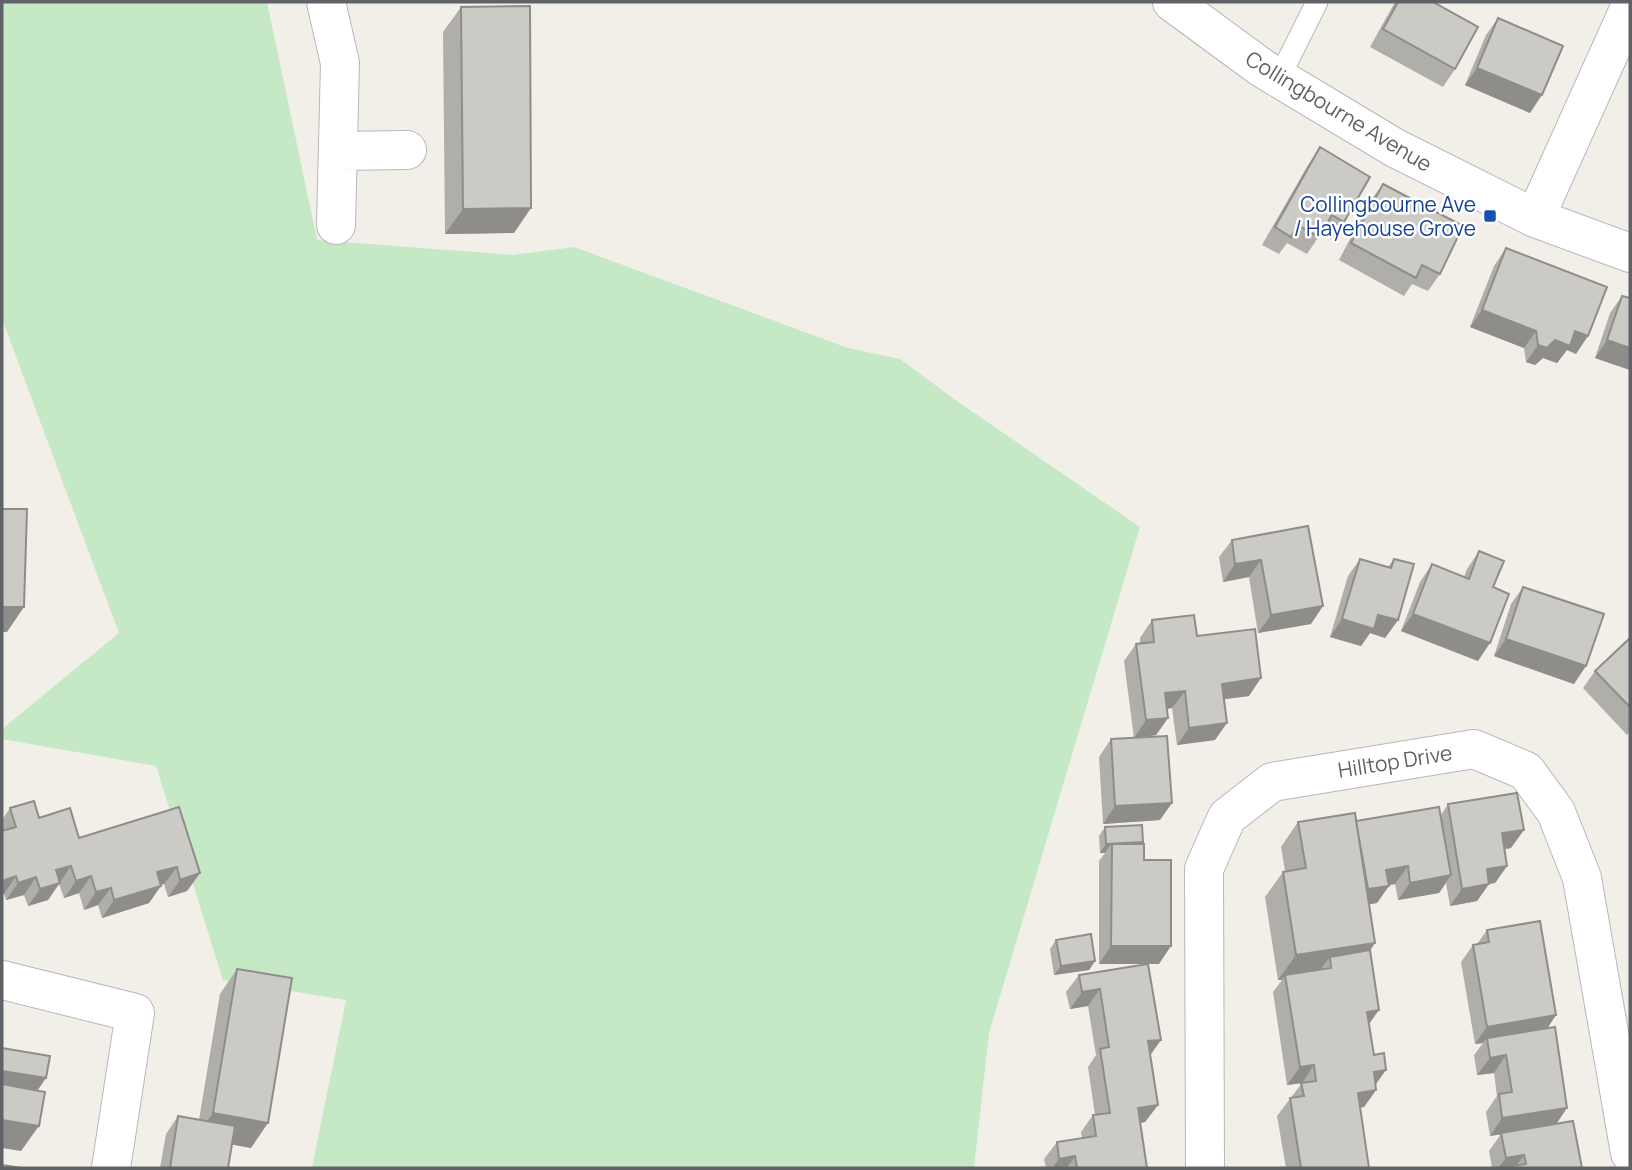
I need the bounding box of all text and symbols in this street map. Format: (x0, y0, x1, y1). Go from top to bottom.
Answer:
street label: Collingbourne Avenue (1241, 44, 1437, 178)
place label: Collingbourne Ave / Hayehouse Grove (1294, 190, 1476, 242)
marker: Collingbourne Ave / Hayehouse Grove (1482, 208, 1498, 224)
street label: Hilltop Drive (1336, 738, 1454, 784)

